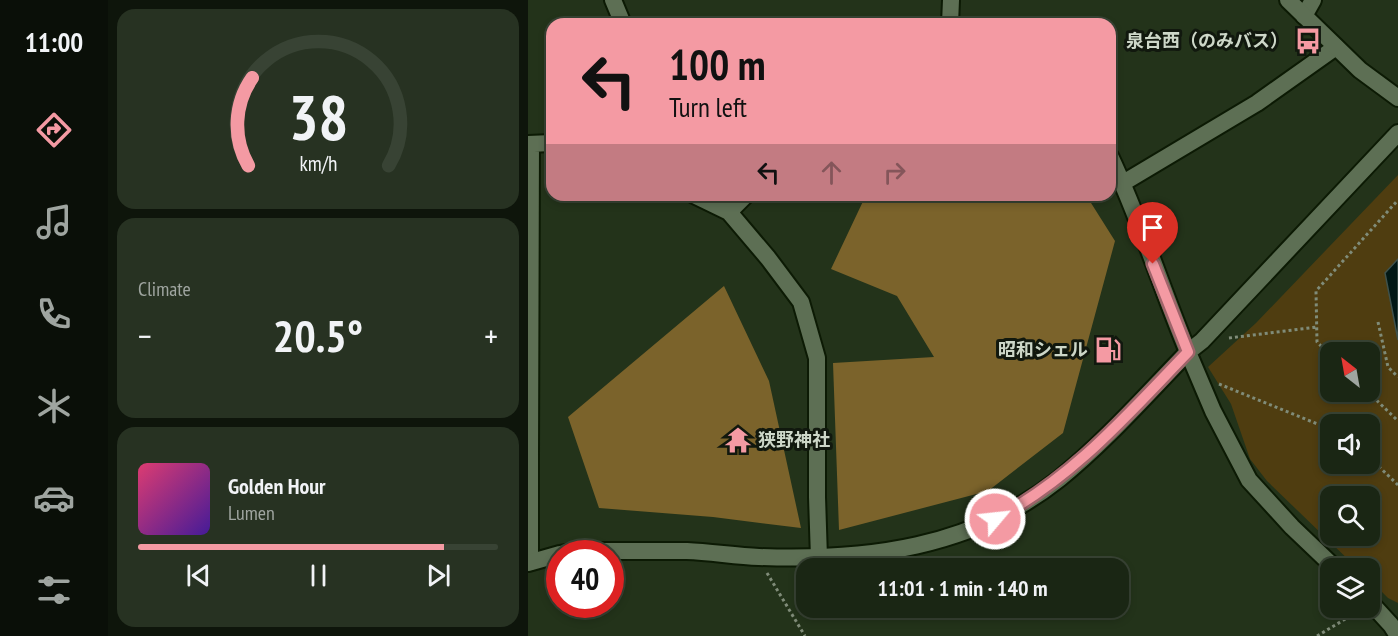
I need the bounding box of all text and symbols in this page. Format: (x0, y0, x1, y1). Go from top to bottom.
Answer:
text: 11:00 (25, 25, 83, 59)
bus stop icon: 泉台西（のみバス） (1293, 26, 1323, 56)
place label: 泉台西（のみバス） (1126, 29, 1288, 52)
text: 100 m (669, 37, 766, 92)
icon: left (570, 42, 648, 120)
text: 38 (288, 76, 348, 157)
text: Turn left (669, 90, 747, 124)
icon: directions (33, 109, 75, 151)
text: km/h (299, 149, 337, 177)
icon: left (752, 156, 785, 189)
icon: ahead (815, 156, 848, 189)
icon: right (878, 156, 911, 189)
icon: music (33, 201, 75, 243)
pin (1127, 202, 1178, 264)
icon: arrive (1136, 211, 1169, 244)
text: Climate (138, 276, 191, 302)
icon: phone (33, 293, 75, 335)
text: 20.5° (273, 306, 363, 364)
text: − (138, 314, 152, 357)
text: + (484, 314, 498, 357)
fuel station icon: 昭和シェル (1093, 335, 1123, 365)
place label: 昭和シェル (998, 338, 1088, 361)
north arrow (1320, 342, 1380, 402)
map controls (1320, 342, 1380, 618)
icon: climate (33, 385, 75, 427)
button: sound (1320, 414, 1380, 474)
temple icon: 狭野神社 (723, 425, 753, 455)
place label: 狭野神社 (758, 428, 830, 451)
text: Golden Hour (228, 472, 326, 500)
icon: car (33, 477, 75, 519)
button: search (1320, 486, 1380, 546)
position arrow (963, 487, 1027, 551)
text: Lumen (228, 500, 275, 526)
speed limit sign: 40 (546, 540, 624, 618)
button: layers (1320, 558, 1380, 618)
icon: previous (182, 559, 215, 592)
icon: pause (302, 559, 335, 592)
icon: next (422, 559, 455, 592)
icon: filters (33, 569, 75, 611)
text: 11:01 · 1 min · 140 m (877, 574, 1048, 602)

